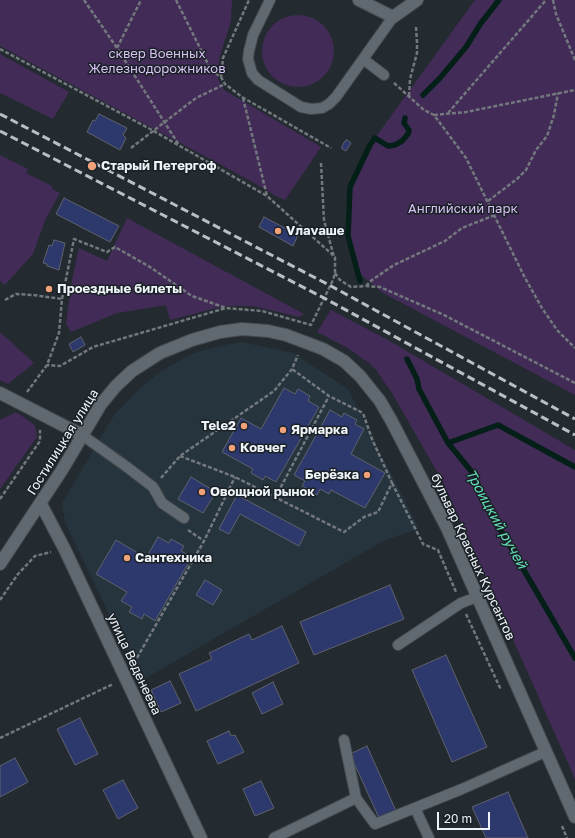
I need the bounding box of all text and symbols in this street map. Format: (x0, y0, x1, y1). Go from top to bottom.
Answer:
park label: сквер Военных Железнодорожников (88, 46, 226, 77)
place label: Старый Петергоф (101, 158, 217, 174)
marker: Старый Петергоф (86, 160, 98, 172)
park label: Английский парк (408, 201, 518, 217)
place label: Vлаvаше (286, 223, 344, 239)
marker: Vлаvаше (273, 226, 283, 236)
place label: Проездные билеты (57, 281, 182, 297)
marker: Проездные билеты (44, 284, 54, 294)
street label: Гостилицкая улица (24, 386, 102, 498)
place label: Tele2 (201, 418, 236, 434)
marker: Tele2 (239, 421, 249, 431)
place label: Ярмарка (291, 422, 348, 438)
marker: Ярмарка (278, 425, 288, 435)
place label: Ковчег (240, 440, 286, 456)
marker: Ковчег (227, 443, 237, 453)
water label: Троицкий ручей (462, 466, 530, 572)
place label: Берёзка (305, 467, 359, 483)
marker: Берёзка (362, 470, 372, 480)
street label: бульвар Красных Курсантов (428, 471, 518, 643)
place label: Овощной рынок (210, 484, 315, 500)
marker: Овощной рынок (197, 487, 207, 497)
place label: Сантехника (135, 550, 212, 566)
marker: Сантехника (122, 553, 132, 563)
street label: улица Веденеева (104, 611, 164, 717)
scale bar (439, 804, 492, 830)
text: 20 m (444, 811, 472, 826)

